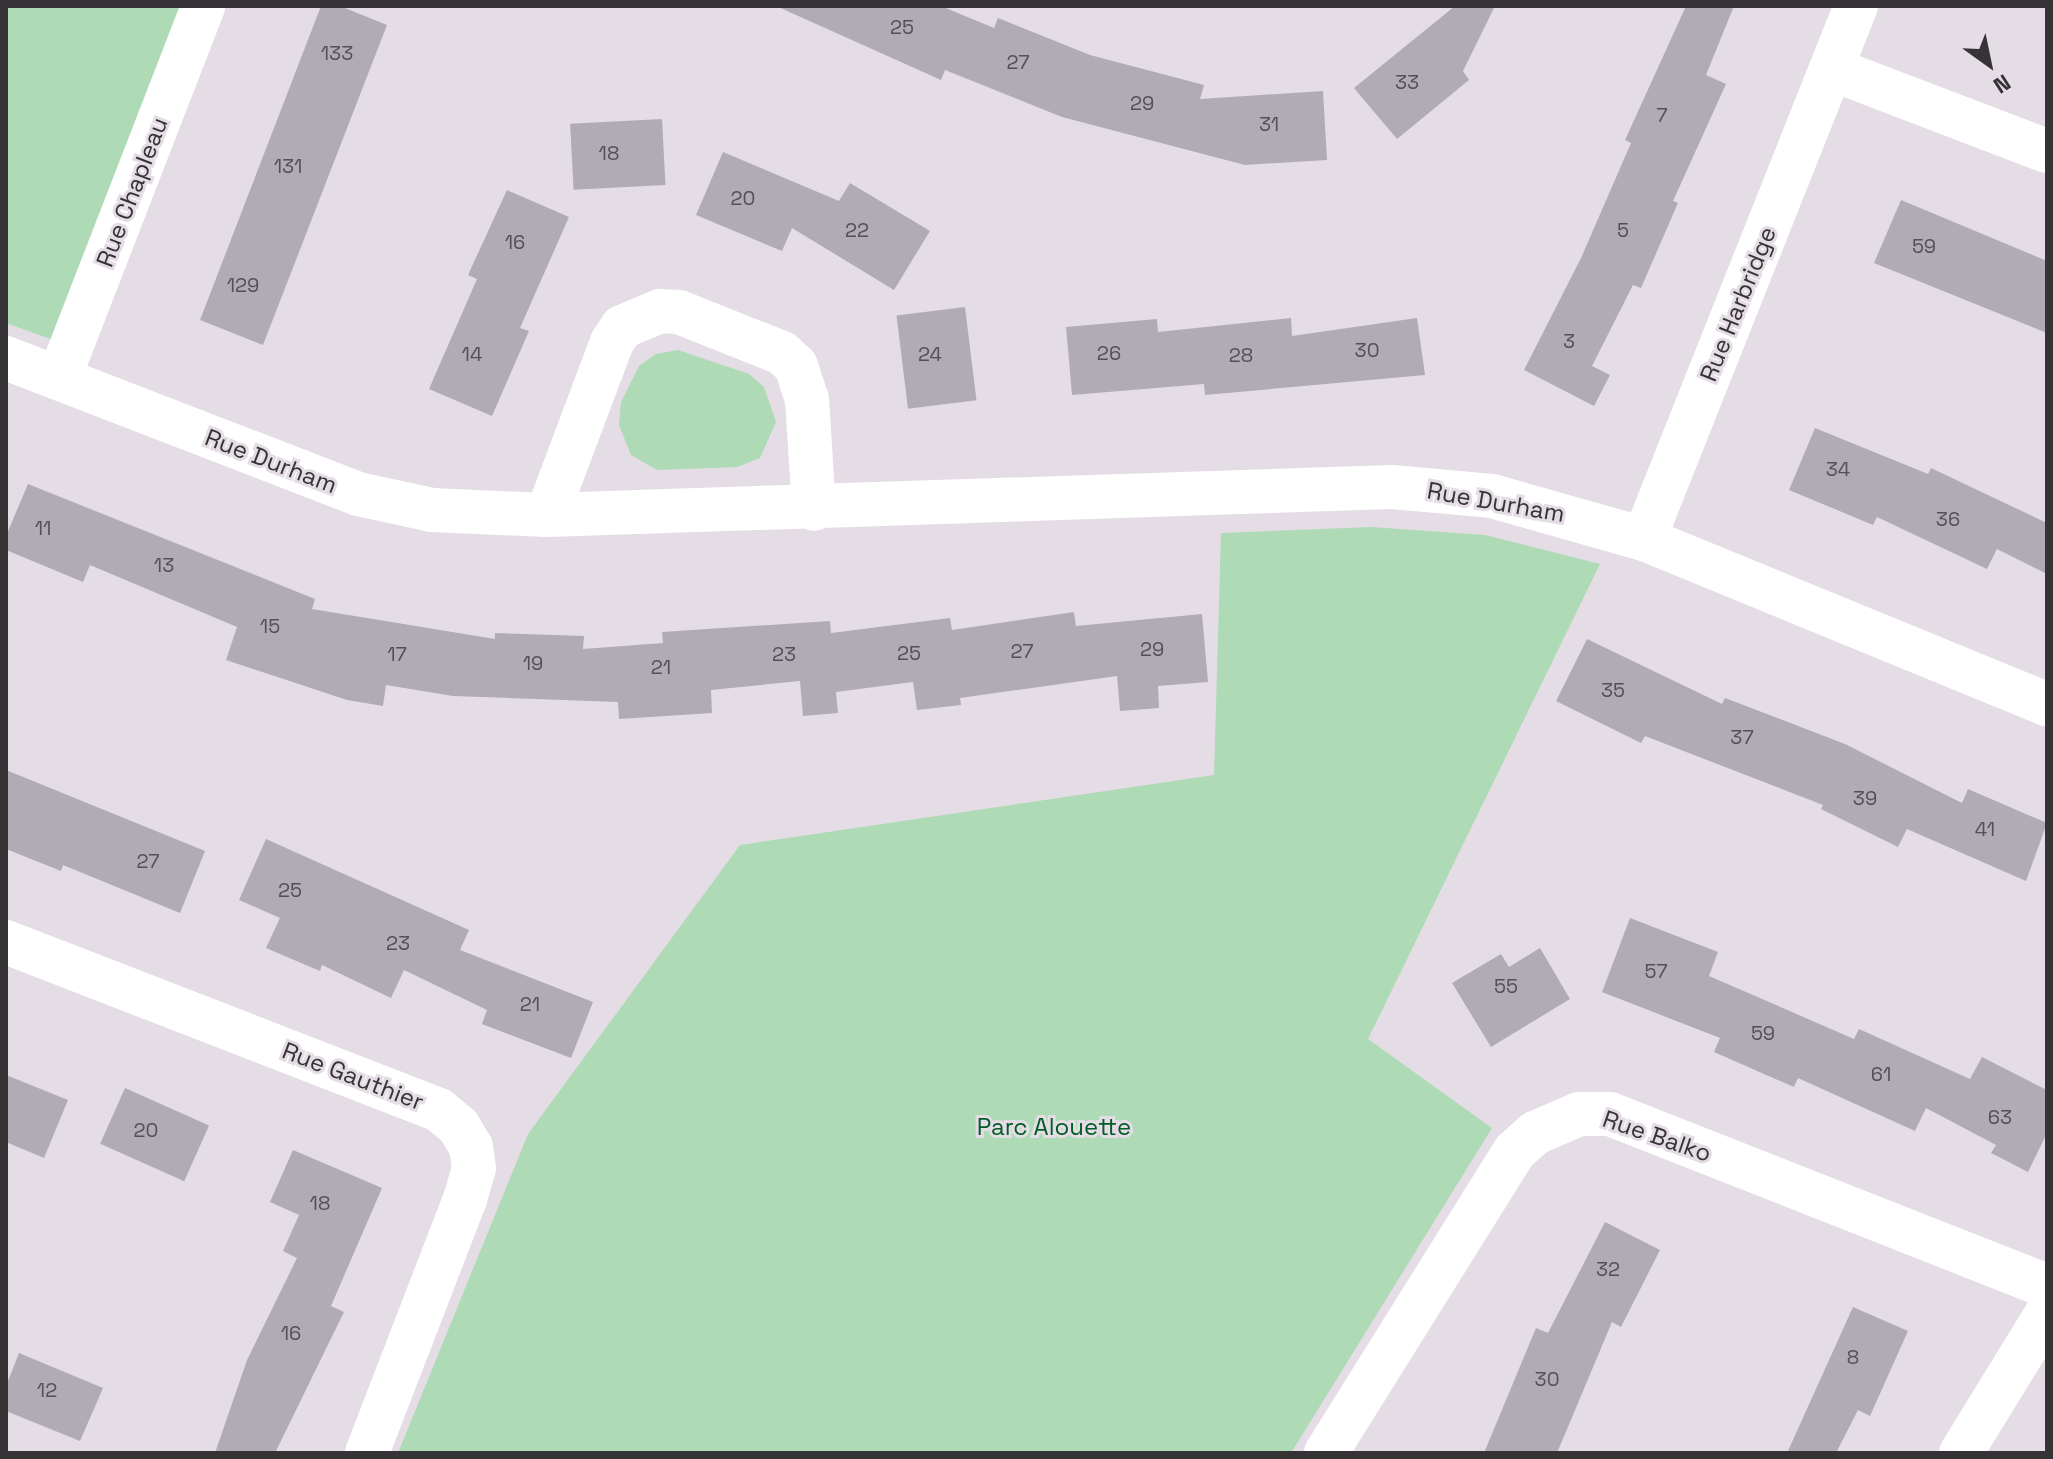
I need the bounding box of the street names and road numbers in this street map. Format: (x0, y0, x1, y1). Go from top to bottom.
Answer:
street label: Rue Chapleau (90, 113, 174, 271)
street label: Rue Harbridge (1694, 222, 1782, 386)
street label: Rue Durham (201, 423, 341, 499)
street label: Rue Durham (1425, 476, 1567, 528)
street label: Rue Gauthier (278, 1036, 428, 1116)
street label: Rue Balko (1599, 1104, 1715, 1168)

